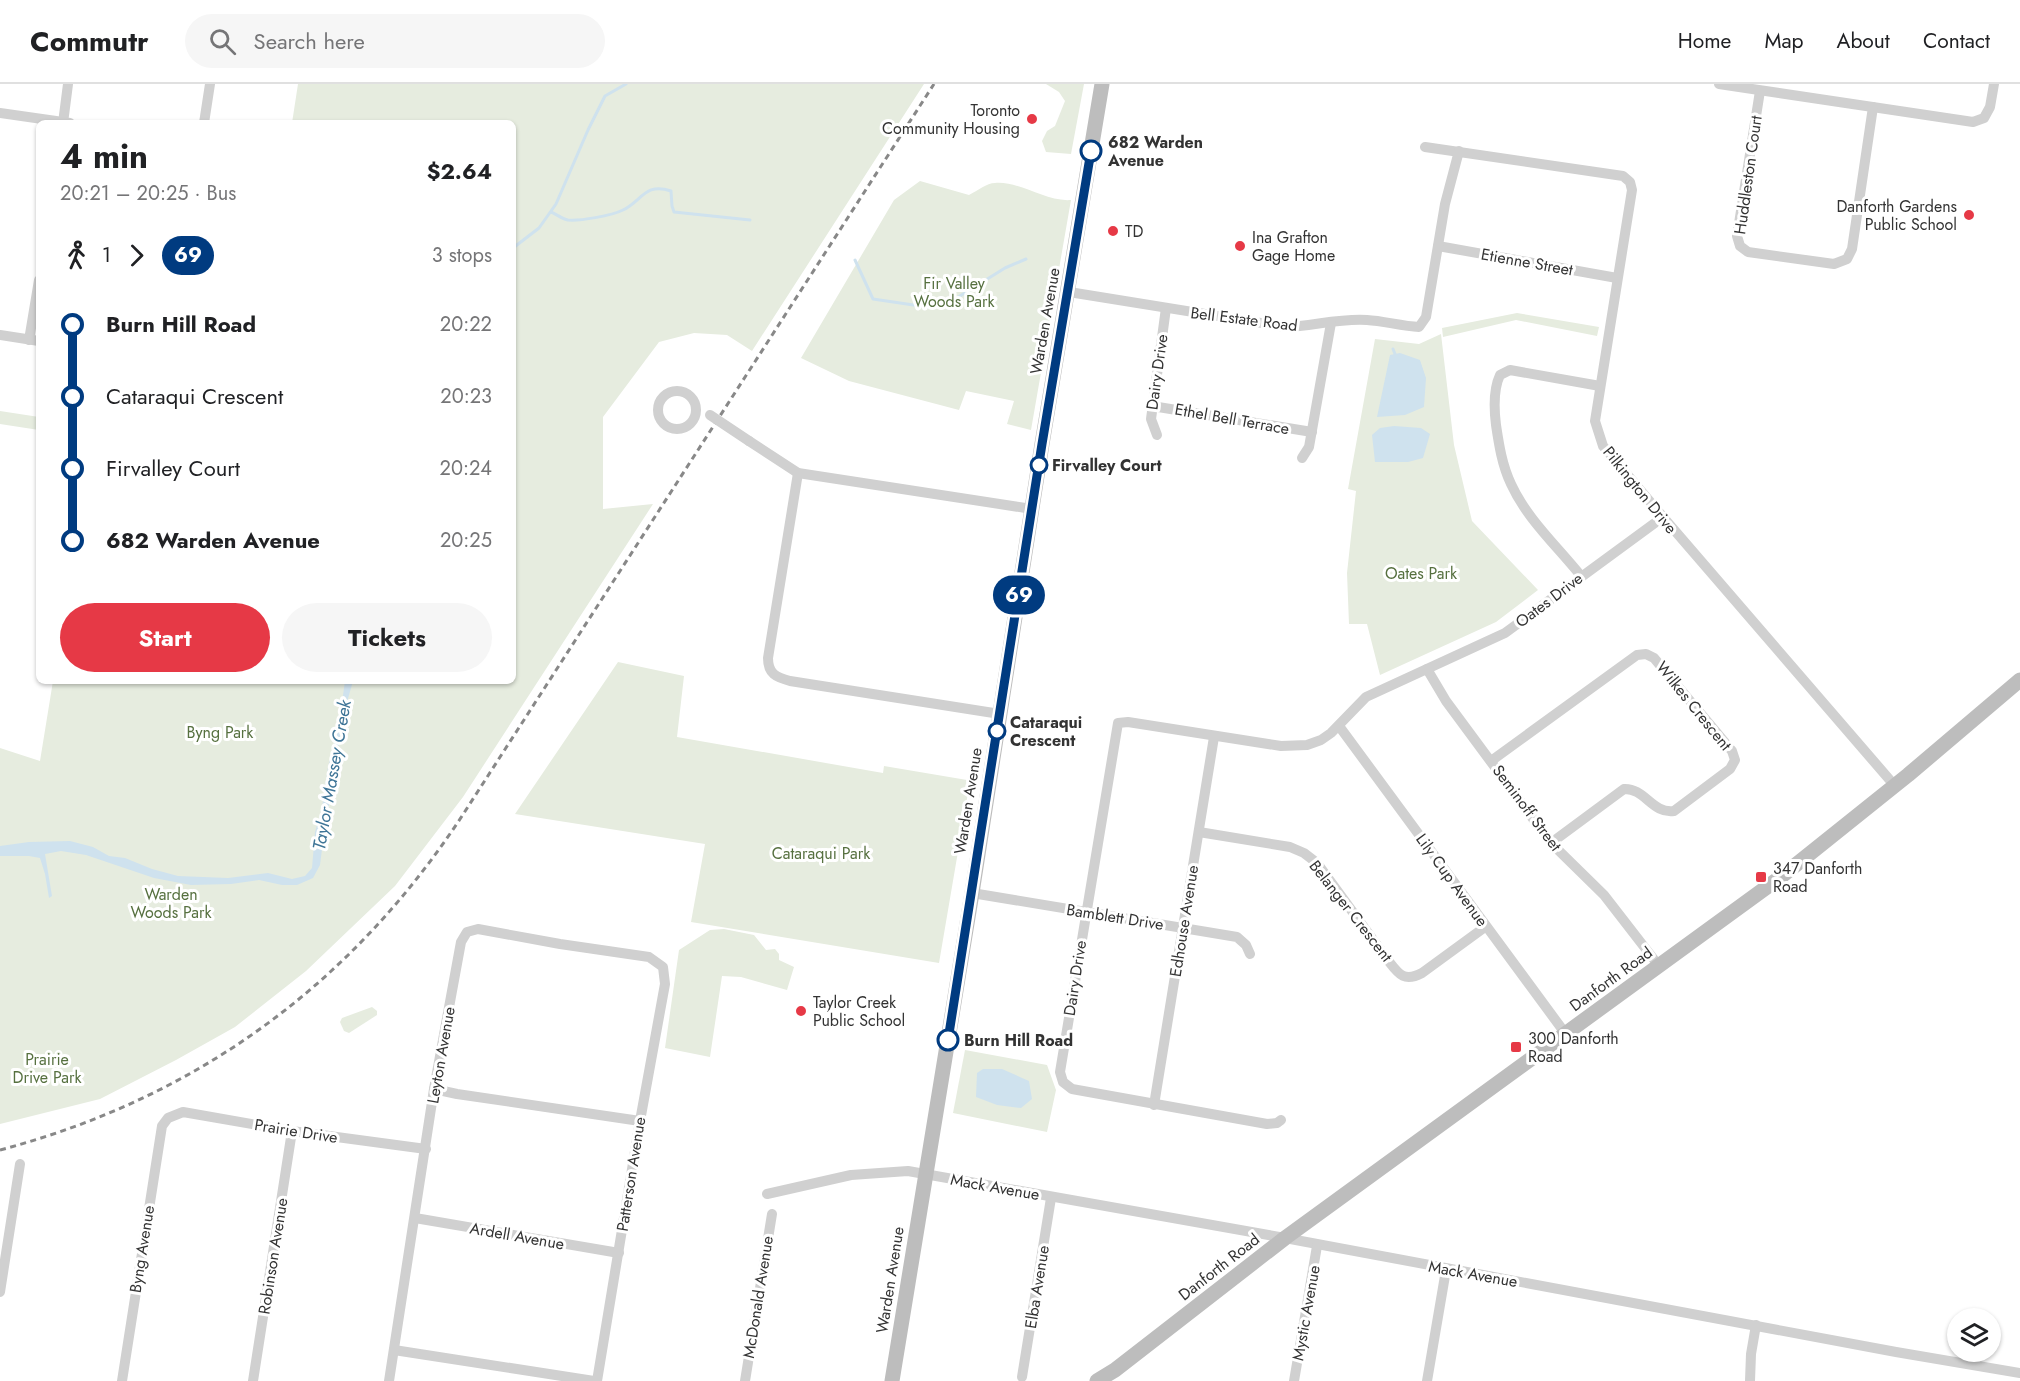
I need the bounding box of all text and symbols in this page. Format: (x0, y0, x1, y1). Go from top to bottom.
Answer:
search box (185, 14, 605, 68)
text: Commutr (30, 21, 149, 62)
icon: search (206, 25, 239, 58)
text: Search here (254, 25, 365, 57)
text: Home (1678, 26, 1731, 56)
text: Map (1764, 26, 1804, 56)
text: About (1837, 26, 1890, 56)
text: Contact (1923, 26, 1990, 56)
place label: Toronto Community Housing (882, 99, 1020, 140)
marker: Toronto Community Housing (1025, 112, 1039, 126)
street label: Huddleston Court (1728, 114, 1768, 236)
place label: 682 Warden Avenue (1107, 131, 1203, 172)
text: 4 min (60, 133, 148, 180)
marker: 682 Warden Avenue (1080, 140, 1102, 162)
text: $2.64 (427, 155, 492, 187)
text: 20:21 – 20:25 · Bus (60, 179, 236, 208)
place label: Danforth Gardens Public School (1836, 195, 1957, 236)
marker: Danforth Gardens Public School (1962, 208, 1976, 222)
place label: TD (1125, 220, 1143, 243)
marker: TD (1106, 224, 1120, 238)
place label: Ina Grafton Gage Home (1252, 226, 1335, 267)
icon: walk (60, 239, 93, 272)
icon: forward (120, 239, 153, 272)
marker: Ina Grafton Gage Home (1233, 239, 1247, 253)
text: 69 (174, 240, 202, 270)
text: 1 (102, 241, 111, 270)
text: 3 stops (432, 241, 492, 270)
street label: Etienne Street (1479, 243, 1575, 281)
street label: Warden Avenue (1024, 266, 1066, 376)
park label: Fir Valley Woods Park (914, 272, 995, 313)
street label: Bell Estate Road (1189, 301, 1299, 337)
text: Burn Hill Road (106, 308, 256, 340)
text: 20:22 (440, 310, 492, 339)
street label: Dairy Drive (1140, 333, 1174, 411)
text: Cataraqui Crescent (106, 380, 283, 412)
text: 20:23 (440, 382, 492, 411)
street label: Ethel Bell Terrace (1173, 398, 1291, 440)
street label: Pilkington Drive (1597, 441, 1683, 539)
text: Firvalley Court (106, 452, 240, 484)
text: 20:24 (440, 454, 492, 483)
place label: Firvalley Court (1052, 454, 1163, 477)
marker: Firvalley Court (1030, 456, 1048, 474)
text: 682 Warden Avenue (106, 524, 320, 556)
text: 20:25 (440, 526, 492, 555)
park label: Oates Park (1385, 562, 1458, 585)
street label: Oates Drive (1510, 567, 1588, 633)
line badge: 69 (992, 576, 1046, 614)
text: 69 (1005, 580, 1033, 610)
button: Start (60, 603, 270, 672)
button: Tickets (282, 603, 492, 672)
street label: Wilkes Crescent (1651, 656, 1737, 756)
water label: Taylor Massey Creek (306, 696, 358, 852)
place label: Cataraqui Crescent (1010, 711, 1082, 752)
park label: Byng Park (187, 721, 254, 744)
marker: Cataraqui Crescent (988, 722, 1006, 740)
street label: Warden Avenue (948, 746, 988, 856)
street label: Seminoff Street (1487, 760, 1567, 856)
street label: Lily Cup Avenue (1410, 829, 1494, 931)
park label: Cataraqui Park (772, 842, 871, 865)
street label: Belanger Crescent (1304, 855, 1398, 967)
place label: 347 Danforth Road (1773, 857, 1862, 898)
street label: Edhouse Avenue (1164, 863, 1204, 979)
marker: 347 Danforth Road (1754, 870, 1768, 884)
park label: Warden Woods Park (131, 883, 212, 924)
street label: Bamblett Drive (1065, 898, 1165, 936)
street label: Dairy Drive (1058, 939, 1092, 1017)
street label: Danforth Road (1565, 941, 1657, 1017)
place label: Taylor Creek Public School (813, 991, 905, 1032)
marker: Taylor Creek Public School (794, 1004, 808, 1018)
street label: Leyton Avenue (421, 1005, 461, 1105)
place label: 300 Danforth Road (1528, 1027, 1619, 1068)
marker: Burn Hill Road (937, 1029, 959, 1051)
place label: Burn Hill Road (964, 1029, 1073, 1052)
marker: 300 Danforth Road (1509, 1040, 1523, 1054)
park label: Prairie Drive Park (13, 1048, 82, 1089)
street label: Prairie Drive (253, 1113, 339, 1149)
street label: Patterson Avenue (611, 1115, 651, 1233)
street label: Mack Avenue (949, 1168, 1041, 1206)
street label: Robinson Avenue (252, 1196, 294, 1316)
street label: Byng Avenue (124, 1204, 160, 1294)
street label: Ardell Avenue (468, 1216, 566, 1256)
street label: Warden Avenue (870, 1225, 910, 1335)
street label: Danforth Road (1174, 1228, 1264, 1306)
street label: McDonald Avenue (737, 1234, 779, 1360)
street label: Elba Avenue (1019, 1244, 1055, 1330)
street label: Mack Avenue (1427, 1255, 1519, 1293)
street label: Mystic Avenue (1286, 1263, 1326, 1363)
map controls (1947, 1308, 2001, 1362)
button: layers (1947, 1308, 2001, 1362)

